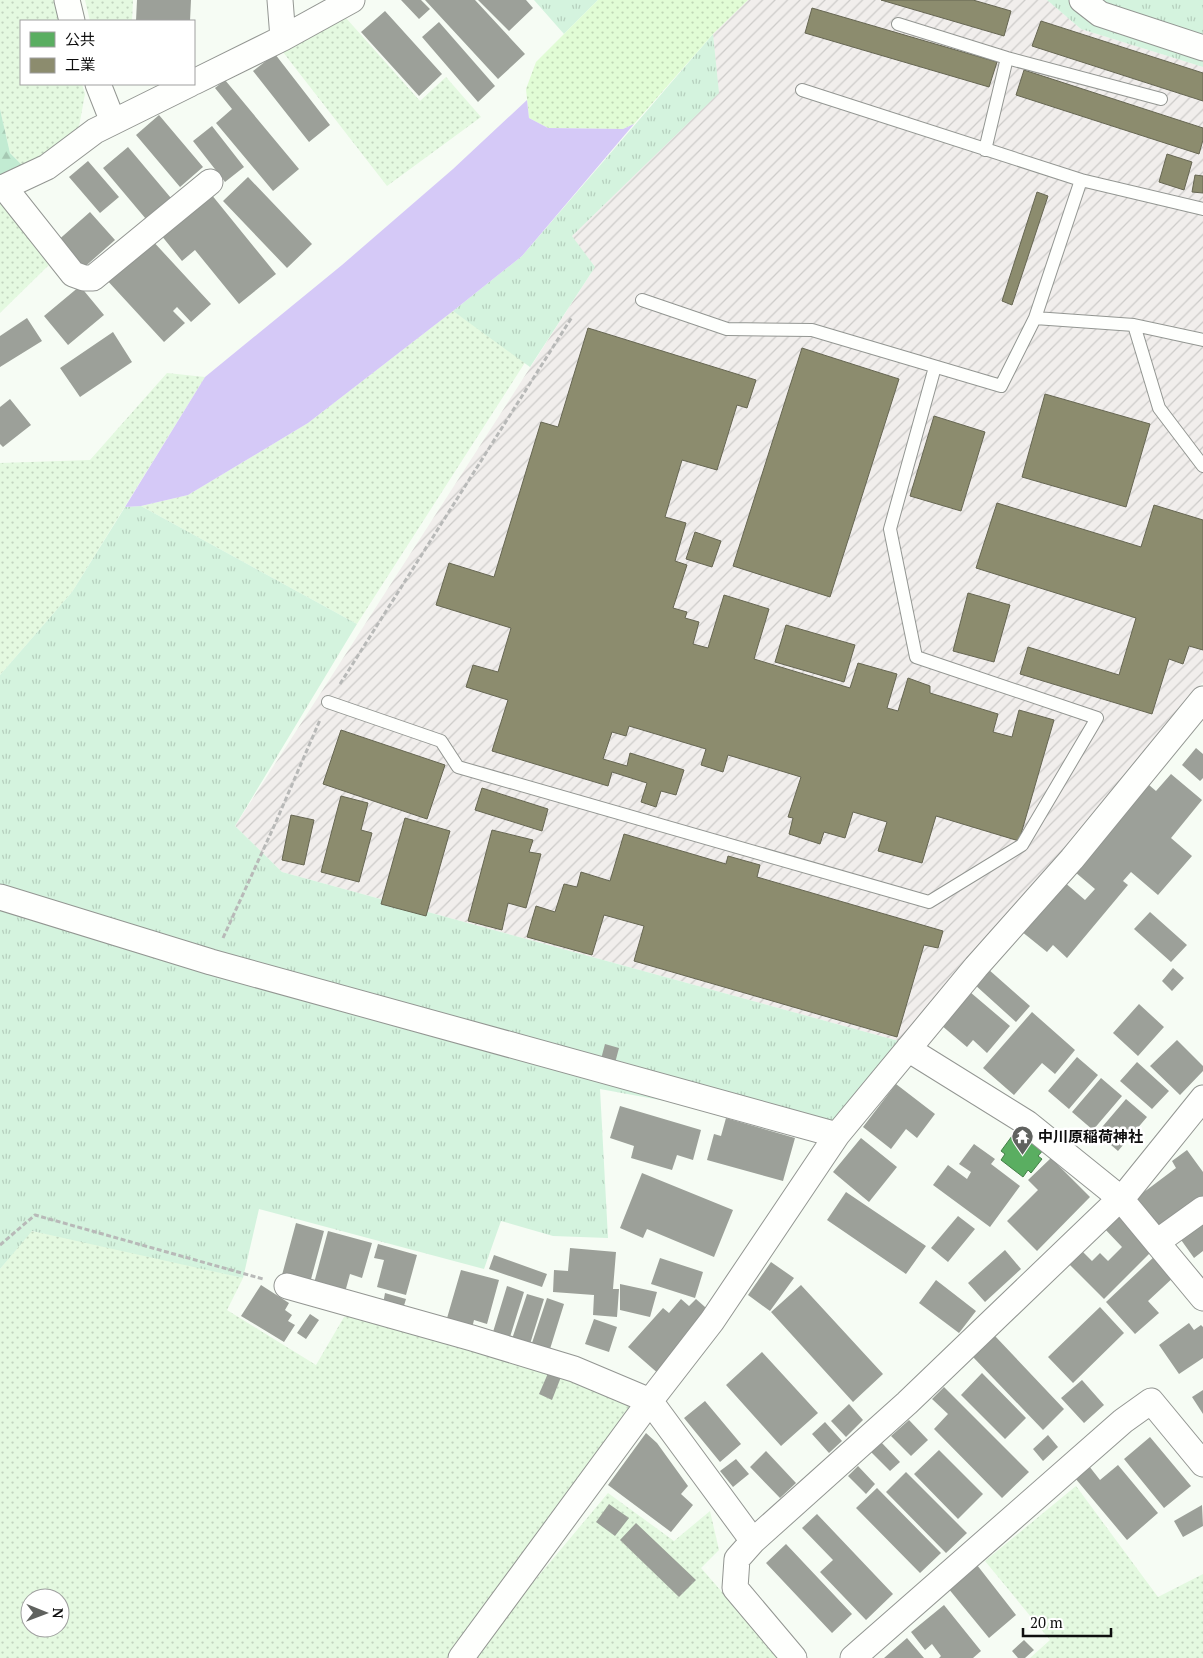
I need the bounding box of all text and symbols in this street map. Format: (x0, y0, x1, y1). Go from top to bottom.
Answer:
legend (20, 20, 195, 85)
text: 公共 (65, 29, 95, 49)
text: 工業 (65, 54, 95, 74)
temple icon: 中川原稲荷神社 (1010, 1124, 1034, 1155)
place label: 中川原稲荷神社 (1038, 1126, 1143, 1146)
north arrow (20, 1588, 70, 1638)
scale bar (1023, 1606, 1110, 1638)
text: N (49, 1608, 68, 1619)
text: 20 m (1030, 1612, 1063, 1632)

